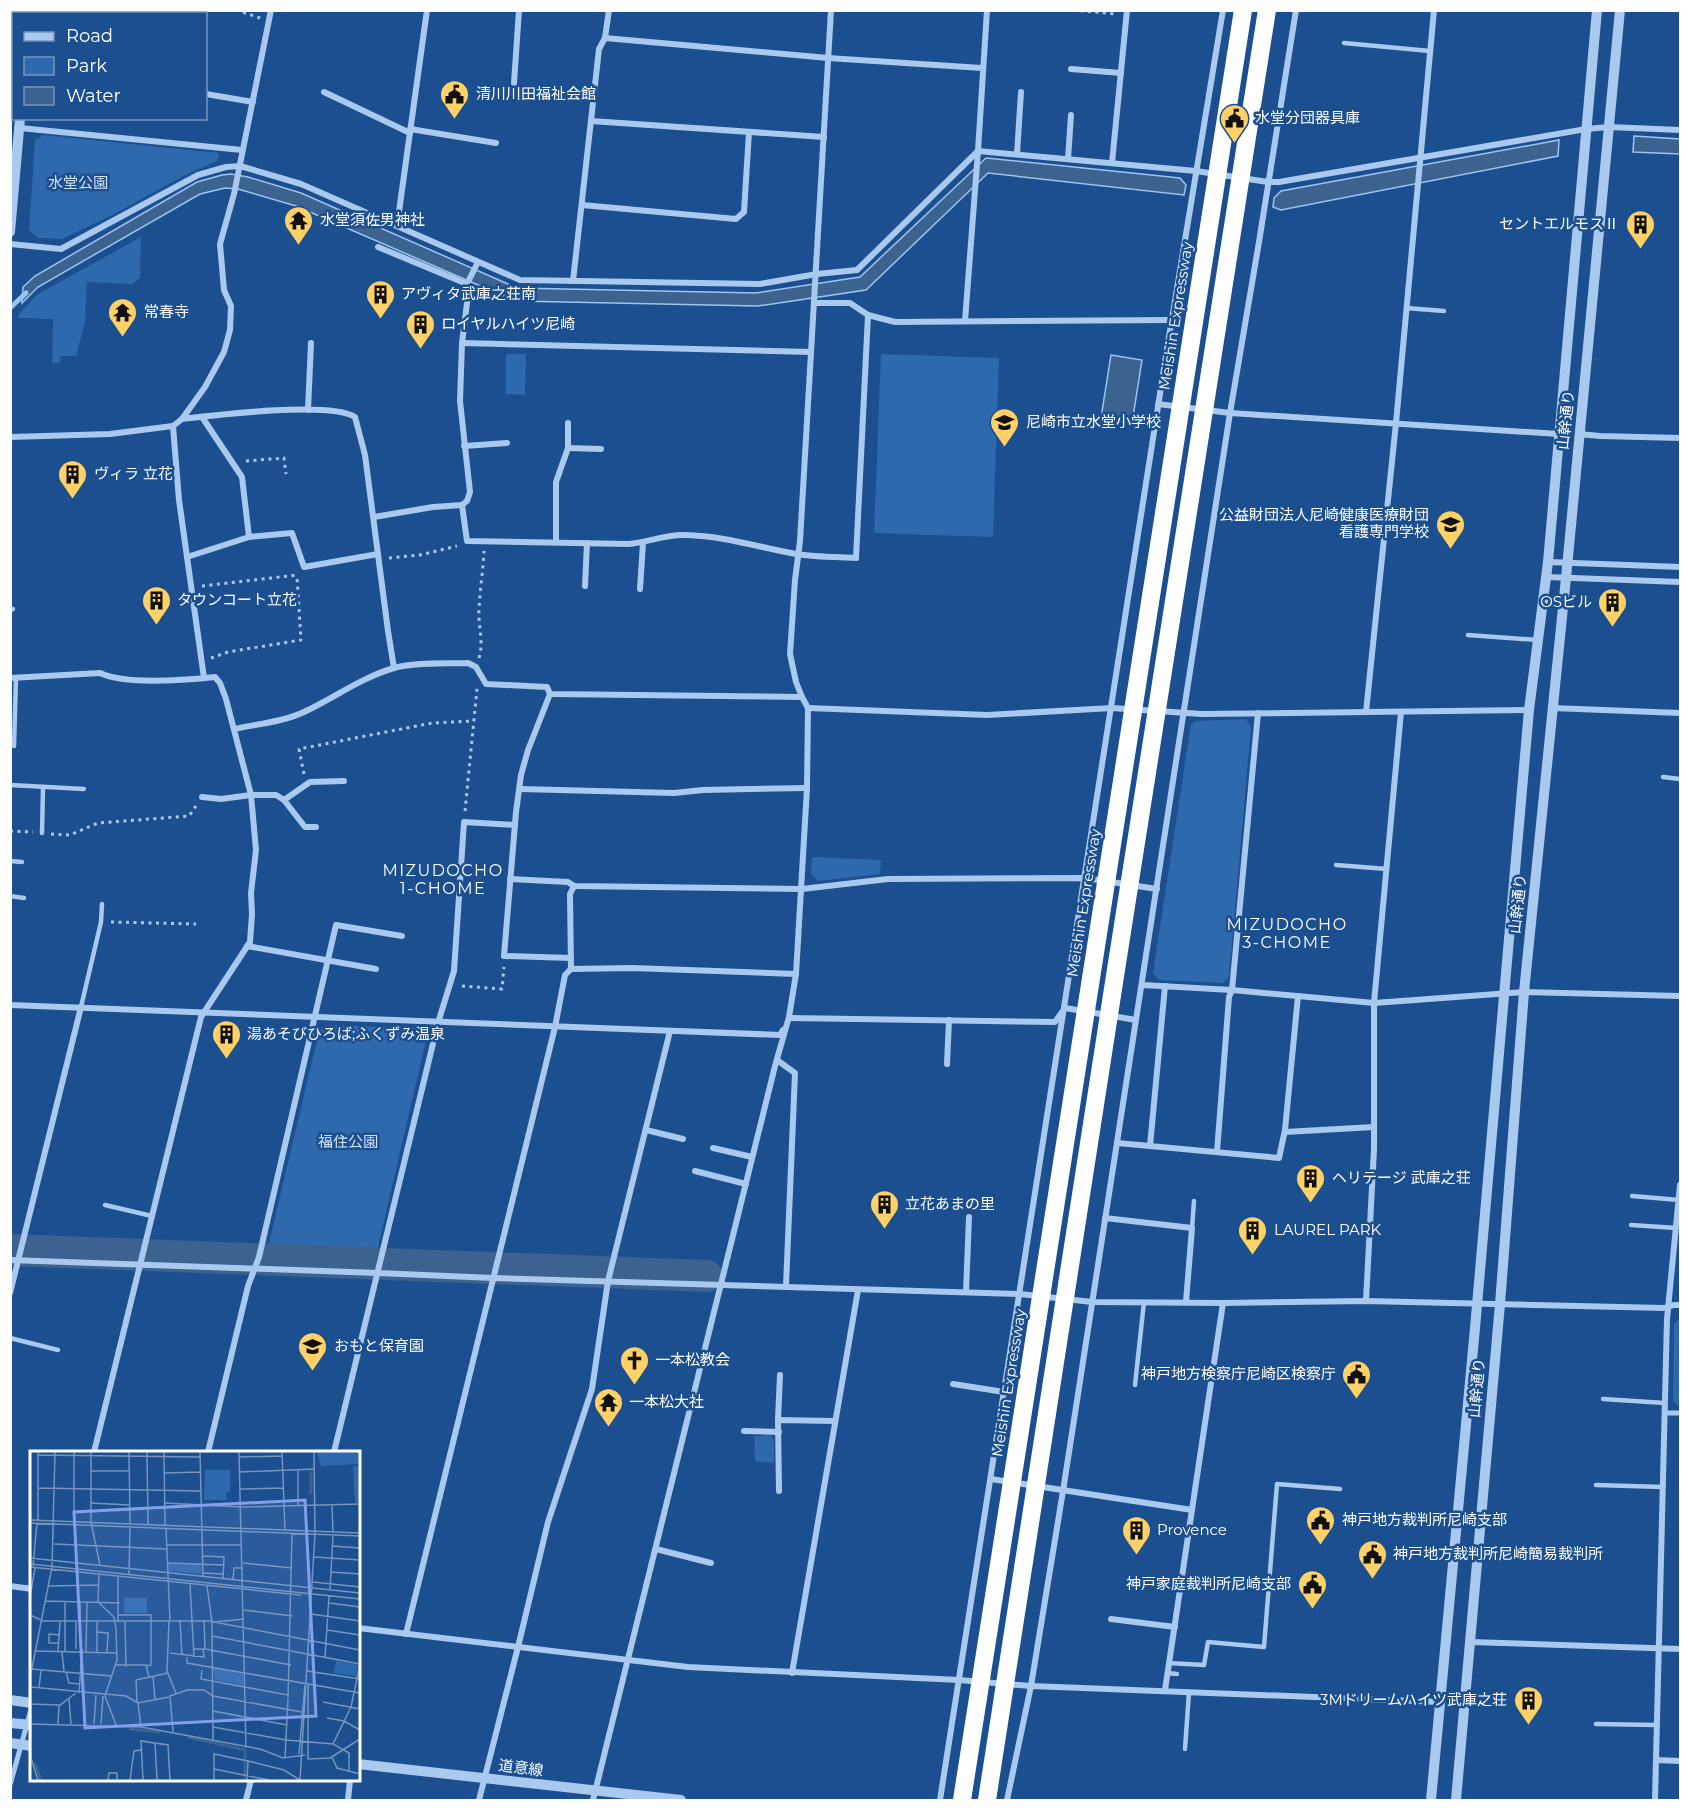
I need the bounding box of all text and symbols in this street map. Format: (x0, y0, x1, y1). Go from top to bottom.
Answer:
legend (12, 12, 207, 120)
text: Road (66, 25, 113, 47)
text: Park (66, 55, 107, 77)
public building icon: 清川川田福祉会館 (439, 78, 471, 120)
place label: 清川川田福祉会館 (476, 84, 596, 103)
text: Water (66, 85, 121, 107)
public building icon: 水堂分団器具庫 (1218, 102, 1250, 144)
place label: 水堂分団器具庫 (1255, 108, 1360, 127)
park label: 水堂公園 (48, 173, 108, 192)
temple icon: 水堂須佐男神社 (283, 204, 315, 246)
building icon: セントエルモスⅡ (1624, 208, 1656, 250)
place label: 水堂須佐男神社 (320, 210, 425, 229)
place label: セントエルモスⅡ (1499, 214, 1619, 233)
street label: Meishin Expressway (1154, 240, 1197, 391)
building icon: アヴィタ武庫之荘南 (364, 278, 396, 320)
place label: アヴィタ武庫之荘南 (401, 284, 536, 303)
temple icon: 常春寺 (107, 296, 139, 338)
place label: 常春寺 (144, 302, 189, 321)
building icon: ロイヤルハイツ尼崎 (404, 308, 436, 350)
place label: ロイヤルハイツ尼崎 (441, 314, 575, 333)
street label: 山幹通り (1553, 389, 1578, 451)
school or university icon: 尼崎市立水堂小学校 (989, 406, 1021, 448)
place label: 尼崎市立水堂小学校 (1026, 412, 1161, 431)
building icon: ヴィラ 立花 (57, 458, 89, 500)
place label: ヴィラ 立花 (94, 464, 173, 483)
place label: 公益財団法人尼崎健康医療財団 看護専門学校 (1219, 505, 1429, 541)
school or university icon: 公益財団法人尼崎健康医療財団 看護専門学校 (1434, 508, 1466, 550)
building icon: タウンコート立花 (140, 584, 172, 626)
building icon: OSビル (1597, 586, 1629, 628)
place label: タウンコート立花 (177, 590, 297, 609)
place label: OSビル (1540, 592, 1592, 611)
street label: Meishin Expressway (1062, 827, 1105, 978)
district label: MIZUDOCHO 1-CHOME (382, 861, 504, 898)
street label: 山幹通り (1505, 873, 1530, 935)
district label: MIZUDOCHO 3-CHOME (1226, 915, 1348, 952)
building icon: 湯あそびひろば;ふくずみ温泉 (210, 1018, 242, 1060)
place label: 湯あそびひろば;ふくずみ温泉 (247, 1024, 445, 1043)
park label: 福住公園 (318, 1132, 378, 1151)
building icon: ヘリテージ 武庫之荘 (1295, 1162, 1327, 1204)
place label: ヘリテージ 武庫之荘 (1332, 1168, 1471, 1187)
building icon: 立花あまの里 (868, 1188, 900, 1230)
place label: 立花あまの里 (905, 1194, 995, 1213)
building icon: LAUREL PARK (1237, 1214, 1269, 1256)
place label: LAUREL PARK (1274, 1220, 1382, 1239)
street label: Meishin Expressway (987, 1307, 1030, 1458)
school or university icon: おもと保育園 (297, 1330, 329, 1372)
place label: おもと保育園 (334, 1336, 424, 1355)
church icon: 一本松教会 (618, 1344, 650, 1386)
place label: 一本松教会 (655, 1350, 730, 1369)
street label: 山幹通り (1464, 1357, 1489, 1419)
public building icon: 神戸地方検察庁尼崎区検察庁 (1341, 1358, 1373, 1400)
place label: 神戸地方検察庁尼崎区検察庁 (1141, 1364, 1336, 1383)
temple icon: 一本松大社 (592, 1386, 624, 1428)
place label: 一本松大社 (629, 1392, 704, 1411)
inset map (30, 1451, 360, 1781)
public building icon: 神戸地方裁判所尼崎支部 (1305, 1504, 1337, 1546)
place label: 神戸地方裁判所尼崎支部 (1342, 1510, 1507, 1529)
building icon: Provence (1120, 1514, 1152, 1556)
place label: Provence (1157, 1520, 1227, 1539)
public building icon: 神戸地方裁判所尼崎簡易裁判所 (1356, 1538, 1388, 1580)
place label: 神戸地方裁判所尼崎簡易裁判所 (1393, 1544, 1603, 1563)
public building icon: 神戸家庭裁判所尼崎支部 (1296, 1568, 1328, 1610)
place label: 神戸家庭裁判所尼崎支部 (1126, 1574, 1291, 1593)
building icon: 3Mドリームハイツ武庫之荘 (1512, 1684, 1544, 1726)
place label: 3Mドリームハイツ武庫之荘 (1320, 1690, 1507, 1709)
street label: 道意線 (498, 1755, 545, 1780)

